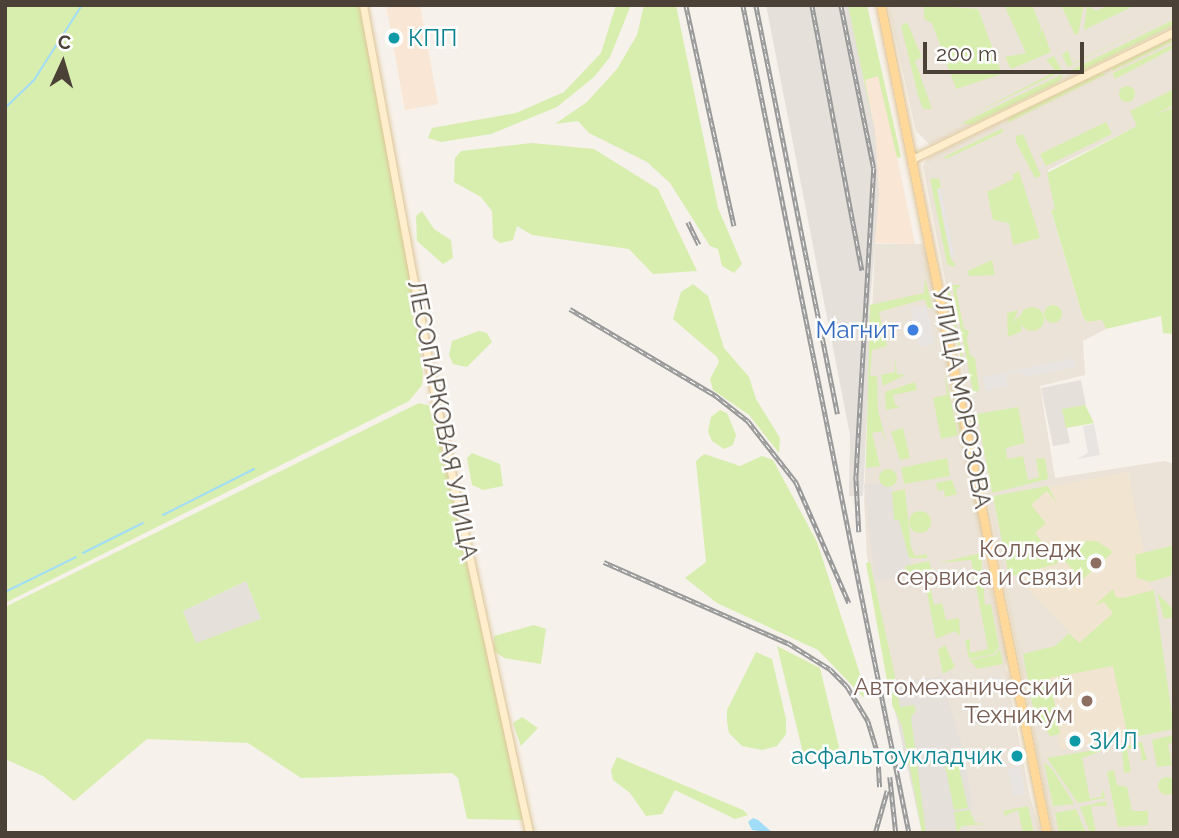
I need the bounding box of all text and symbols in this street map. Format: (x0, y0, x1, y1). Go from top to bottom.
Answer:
place label: КПП (408, 24, 457, 52)
north arrow (28, 28, 98, 98)
scale bar (927, 28, 1088, 72)
marker: КПП (386, 30, 402, 46)
text: С (57, 31, 72, 53)
text: 200 m (936, 41, 997, 66)
street label: ЛЕСОПАРКОВАЯ УЛИЦА (402, 278, 484, 562)
street label: УЛИЦА МОРОЗОВА (926, 285, 998, 511)
place label: Магнит (816, 316, 899, 344)
marker: Магнит (905, 322, 921, 338)
place label: Колледж сервиса и связи (896, 535, 1082, 591)
marker: Колледж сервиса и связи (1088, 555, 1104, 571)
place label: Автомеханический Техникум (853, 673, 1073, 729)
marker: Автомеханический Техникум (1079, 693, 1095, 709)
place label: ЗИЛ (1089, 727, 1138, 755)
marker: ЗИЛ (1067, 733, 1083, 749)
place label: асфальтоукладчик (791, 742, 1003, 770)
marker: асфальтоукладчик (1009, 748, 1025, 764)

